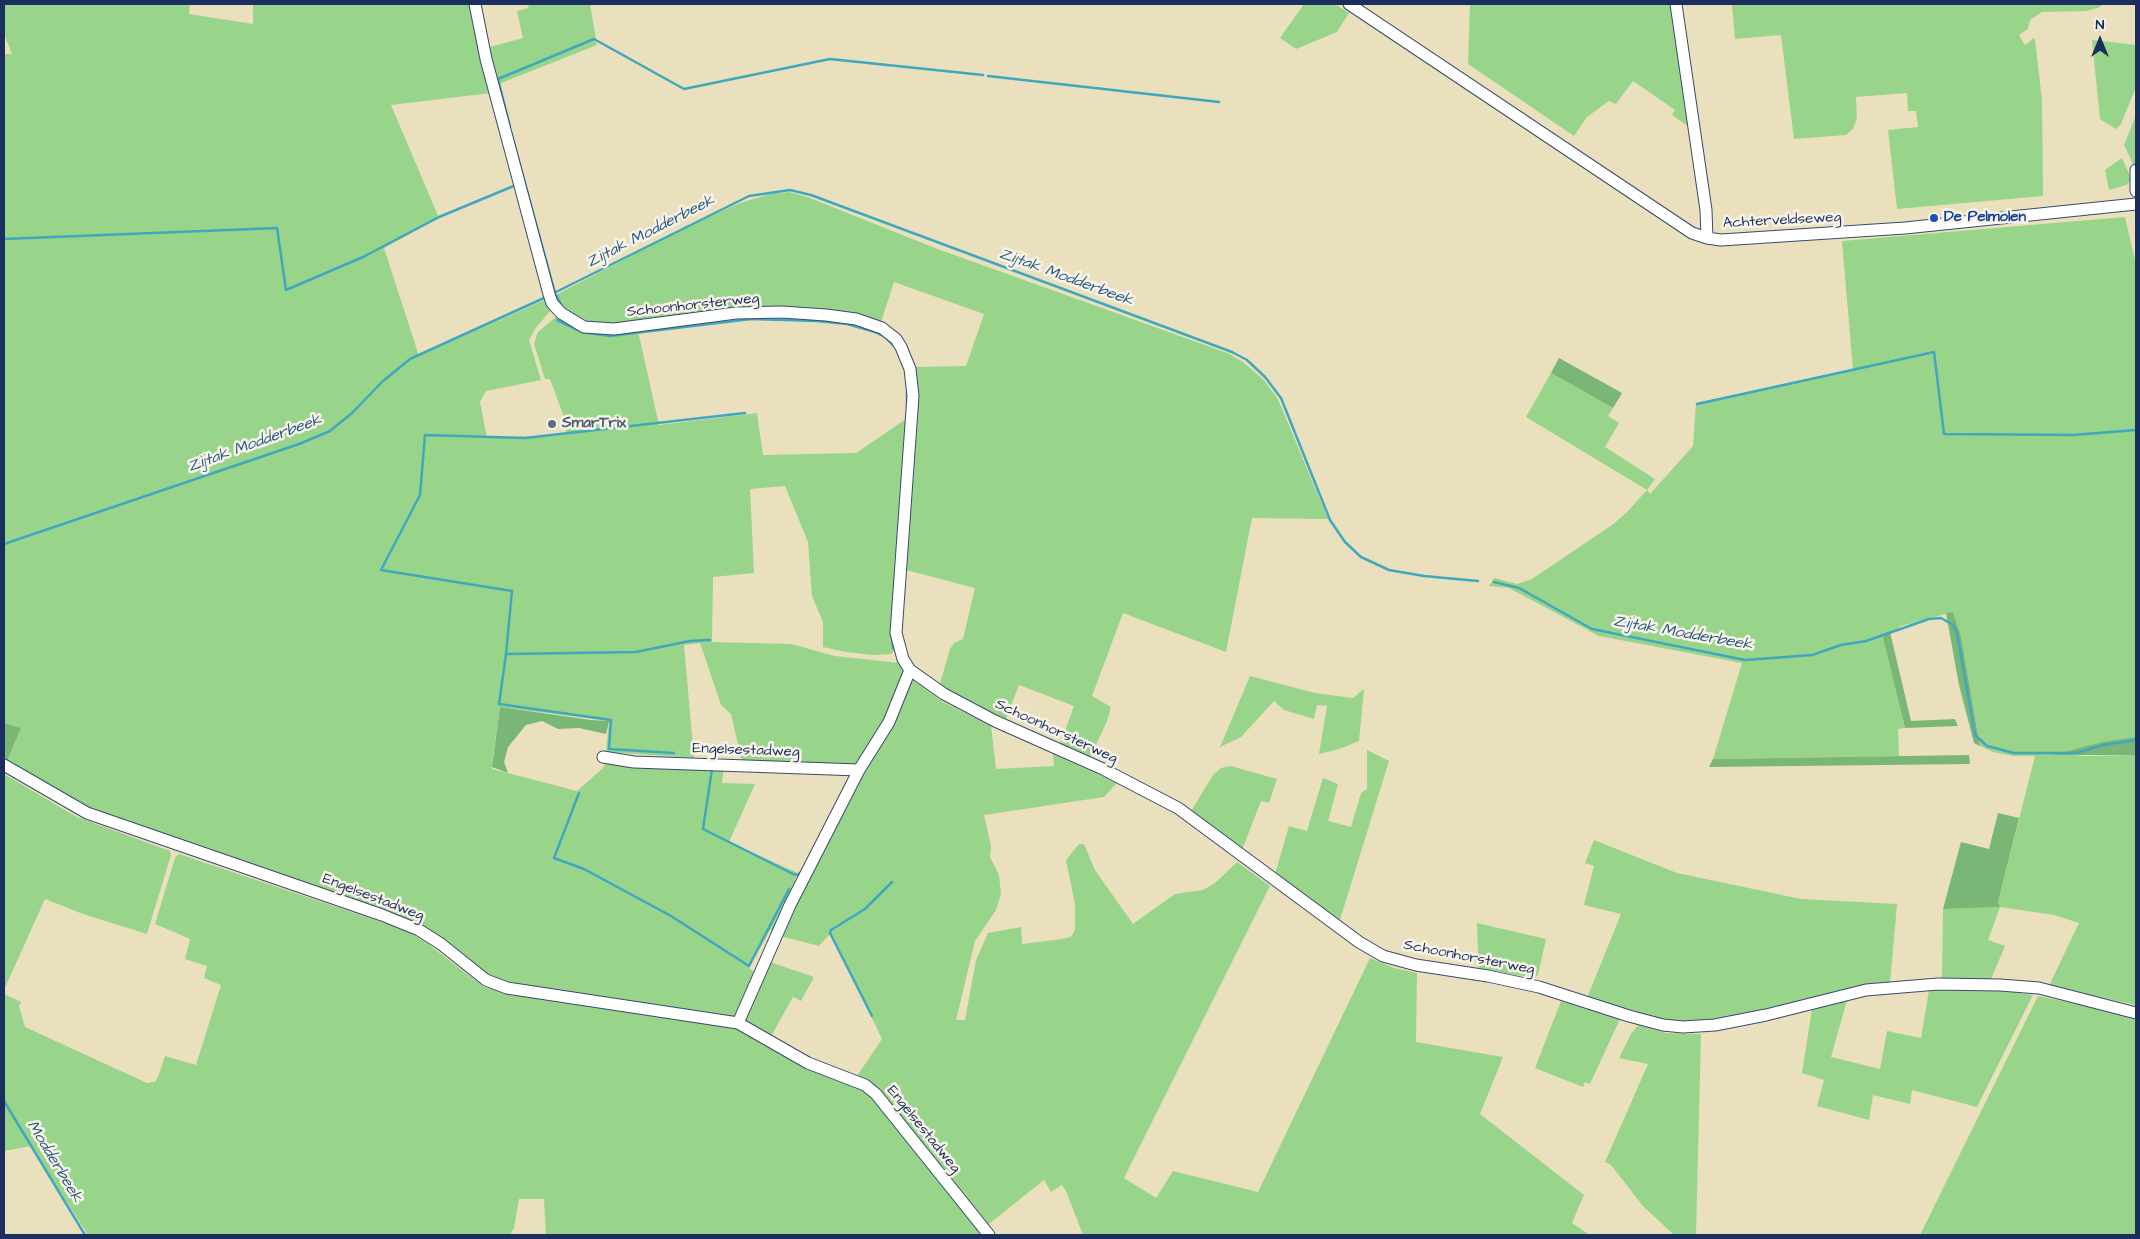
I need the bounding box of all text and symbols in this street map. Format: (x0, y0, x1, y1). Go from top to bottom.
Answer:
north arrow (2075, 15, 2125, 65)
text: N (2096, 15, 2104, 35)
water label: Zijtak Modderbeek (584, 191, 718, 273)
street label: Achterveldseweg (1722, 209, 1842, 233)
place label: De Pelmolen (1944, 209, 2026, 227)
marker: De Pelmolen (1928, 212, 1940, 224)
water label: Zijtak Modderbeek (997, 245, 1135, 311)
street label: Schoonhorsterweg (626, 290, 760, 322)
water label: Zijtak Modderbeek (186, 411, 324, 477)
place label: SmarTrix (562, 415, 626, 433)
marker: SmarTrix (546, 418, 558, 430)
water label: Zijtak Modderbeek (1612, 612, 1754, 656)
street label: Schoonhorsterweg (992, 696, 1120, 768)
street label: Engelsestadweg (692, 740, 800, 762)
street label: Engelsestadweg (320, 870, 426, 926)
street label: Schoonhorsterweg (1402, 936, 1536, 980)
street label: Engelsestadweg (882, 1083, 964, 1177)
water label: Modderbeek (22, 1118, 86, 1206)

